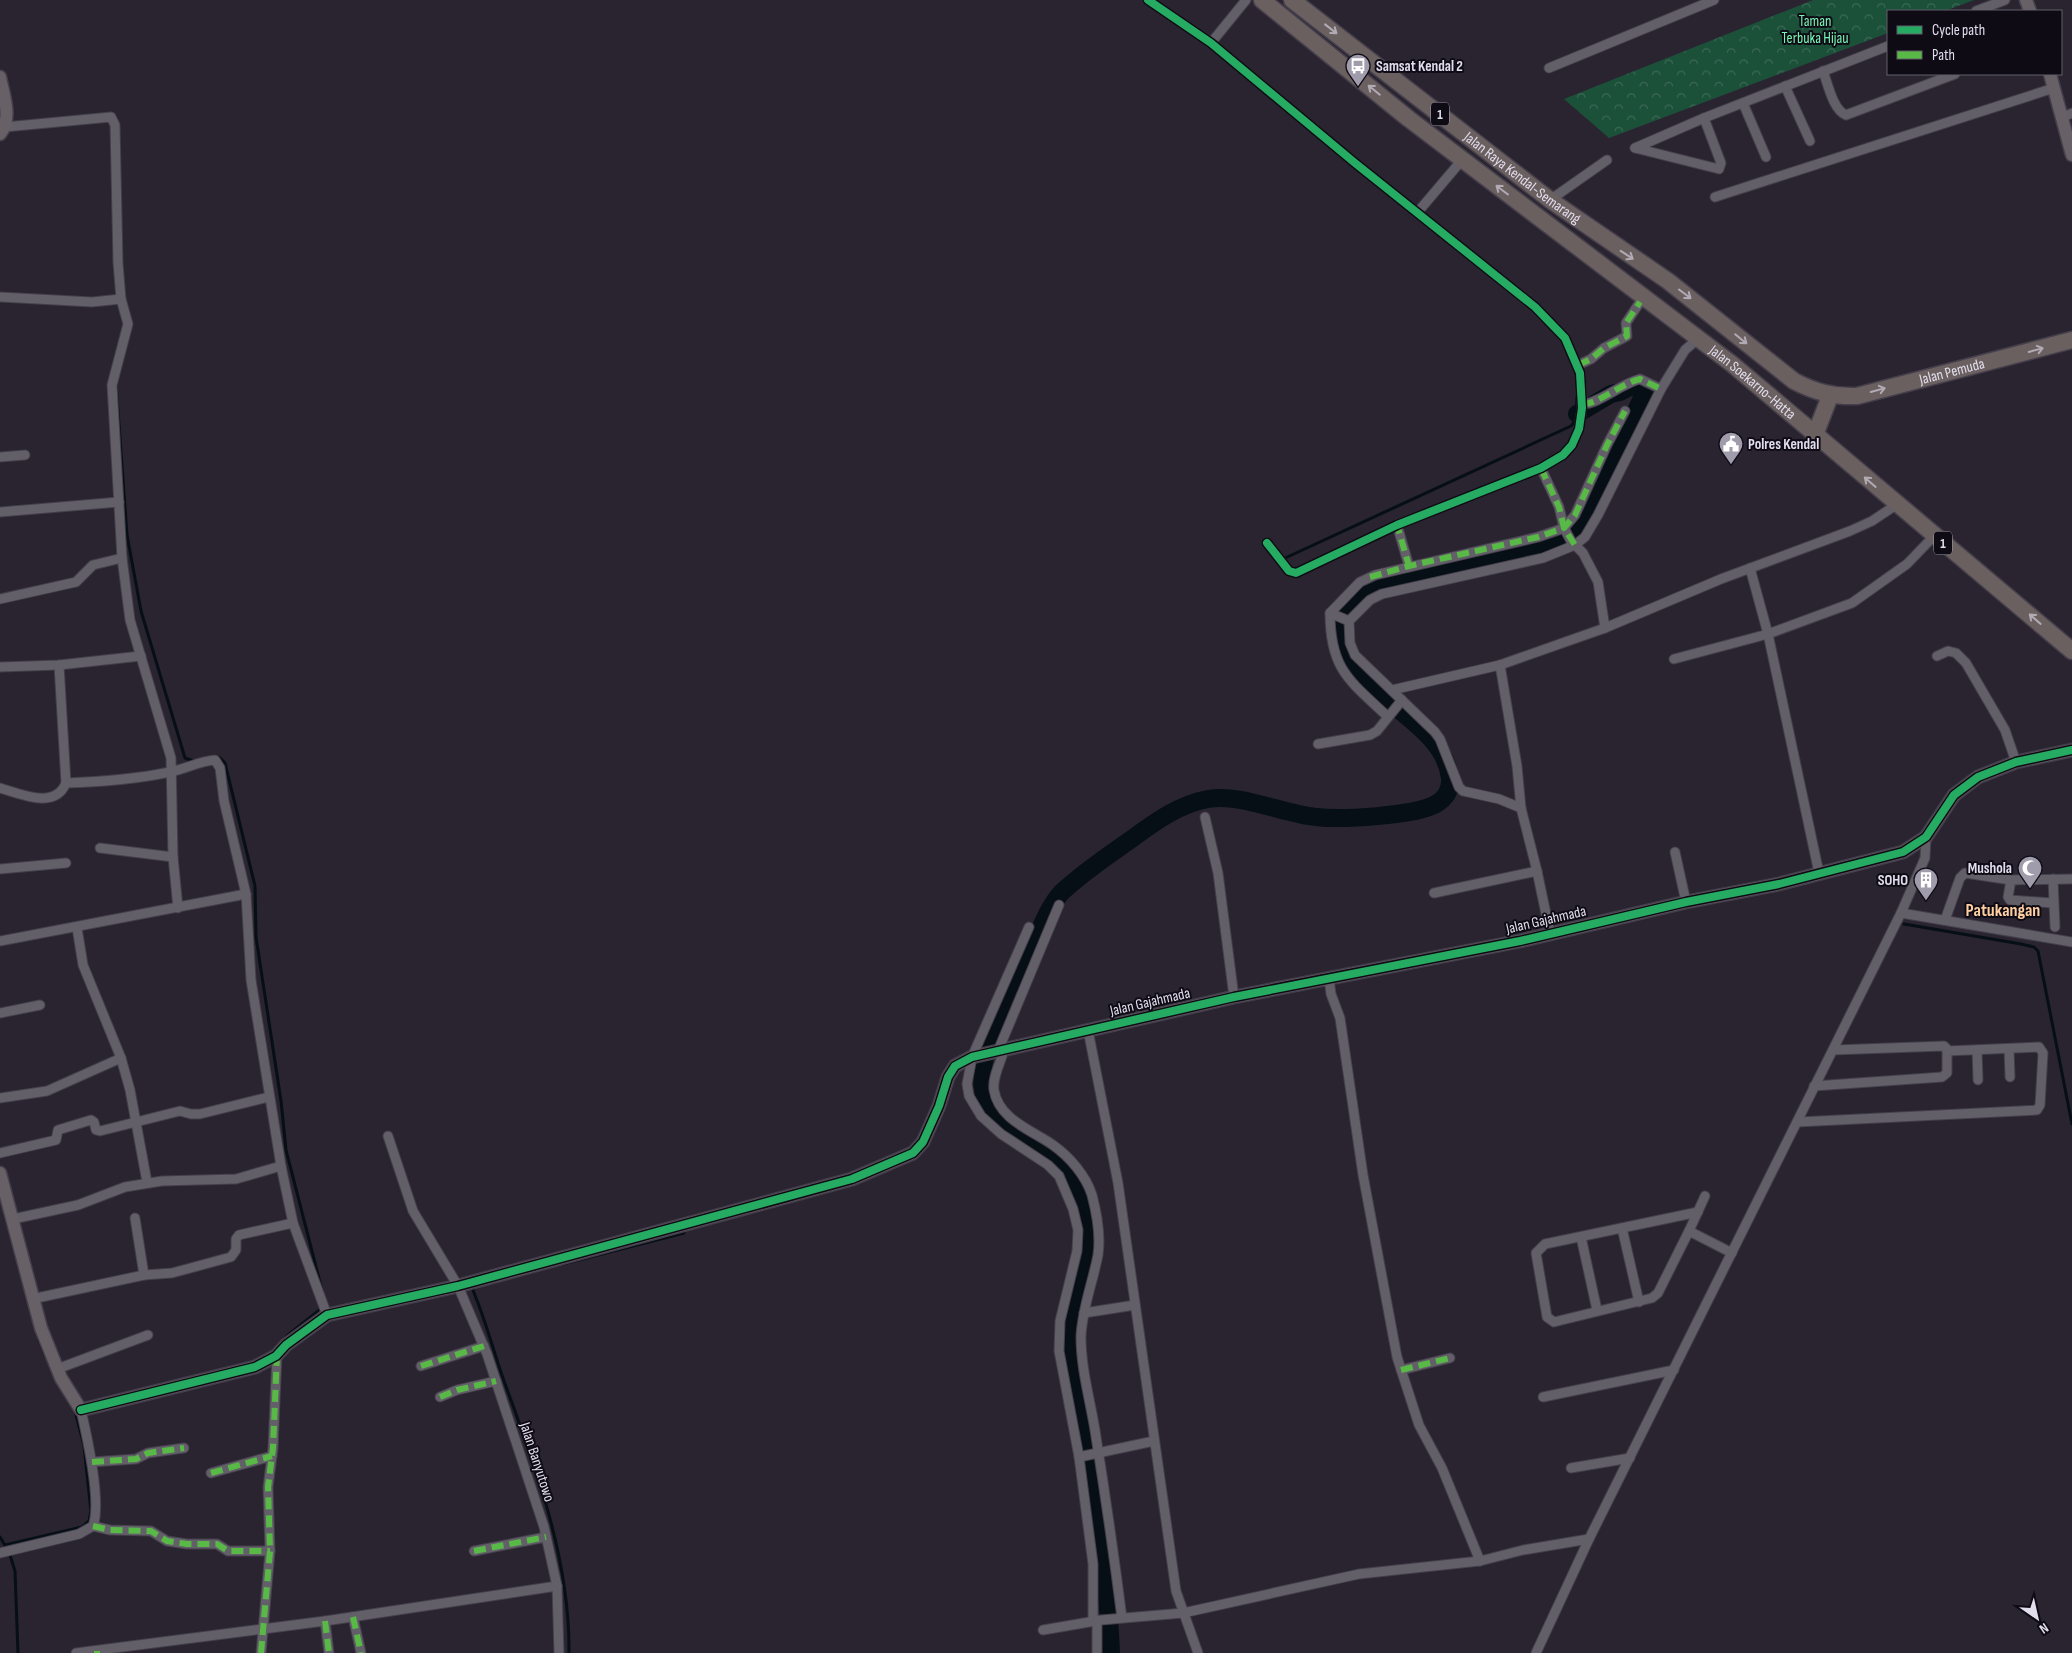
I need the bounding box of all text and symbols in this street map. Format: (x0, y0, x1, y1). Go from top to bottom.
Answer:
legend (1887, 10, 2062, 75)
park label: Taman Terbuka Hijau (1782, 12, 1848, 48)
text: Cycle path (1932, 21, 1985, 40)
one-way arrow (1324, 24, 1338, 34)
text: Path (1932, 46, 1955, 65)
bus stop icon: Samsat Kendal 2 (1345, 53, 1371, 87)
place label: Samsat Kendal 2 (1376, 57, 1463, 76)
one-way arrow (1367, 85, 1380, 96)
road number: 1 (1431, 102, 1449, 126)
street label: Jalan Raya Kendal-Semarang (1459, 127, 1585, 228)
one-way arrow (1495, 185, 1509, 195)
one-way arrow (1620, 250, 1634, 260)
one-way arrow (1678, 289, 1691, 300)
one-way arrow (1734, 333, 1747, 344)
street label: Jalan Soekarno-Hatta (1705, 340, 1800, 424)
one-way arrow (2027, 344, 2043, 354)
street label: Jalan Pemuda (1916, 354, 1987, 389)
one-way arrow (1870, 385, 1886, 395)
public building icon: Polres Kendal (1718, 431, 1744, 465)
place label: Polres Kendal (1748, 435, 1819, 454)
one-way arrow (1864, 476, 1877, 487)
road number: 1 (1934, 532, 1952, 554)
one-way arrow (2029, 614, 2042, 625)
mosque icon: Mushola (2017, 855, 2043, 889)
place label: Mushola (1968, 859, 2012, 878)
building icon: SOHO (1913, 867, 1939, 901)
place label: SOHO (1878, 871, 1908, 890)
district label: Patukangan (1966, 900, 2040, 921)
street label: Jalan Gajahmada (1503, 902, 1588, 939)
street label: Jalan Gajahmada (1107, 984, 1192, 1021)
street label: Jalan Banyutowo (515, 1419, 559, 1504)
north arrow (2012, 1593, 2062, 1643)
text: N (2036, 1619, 2052, 1638)

